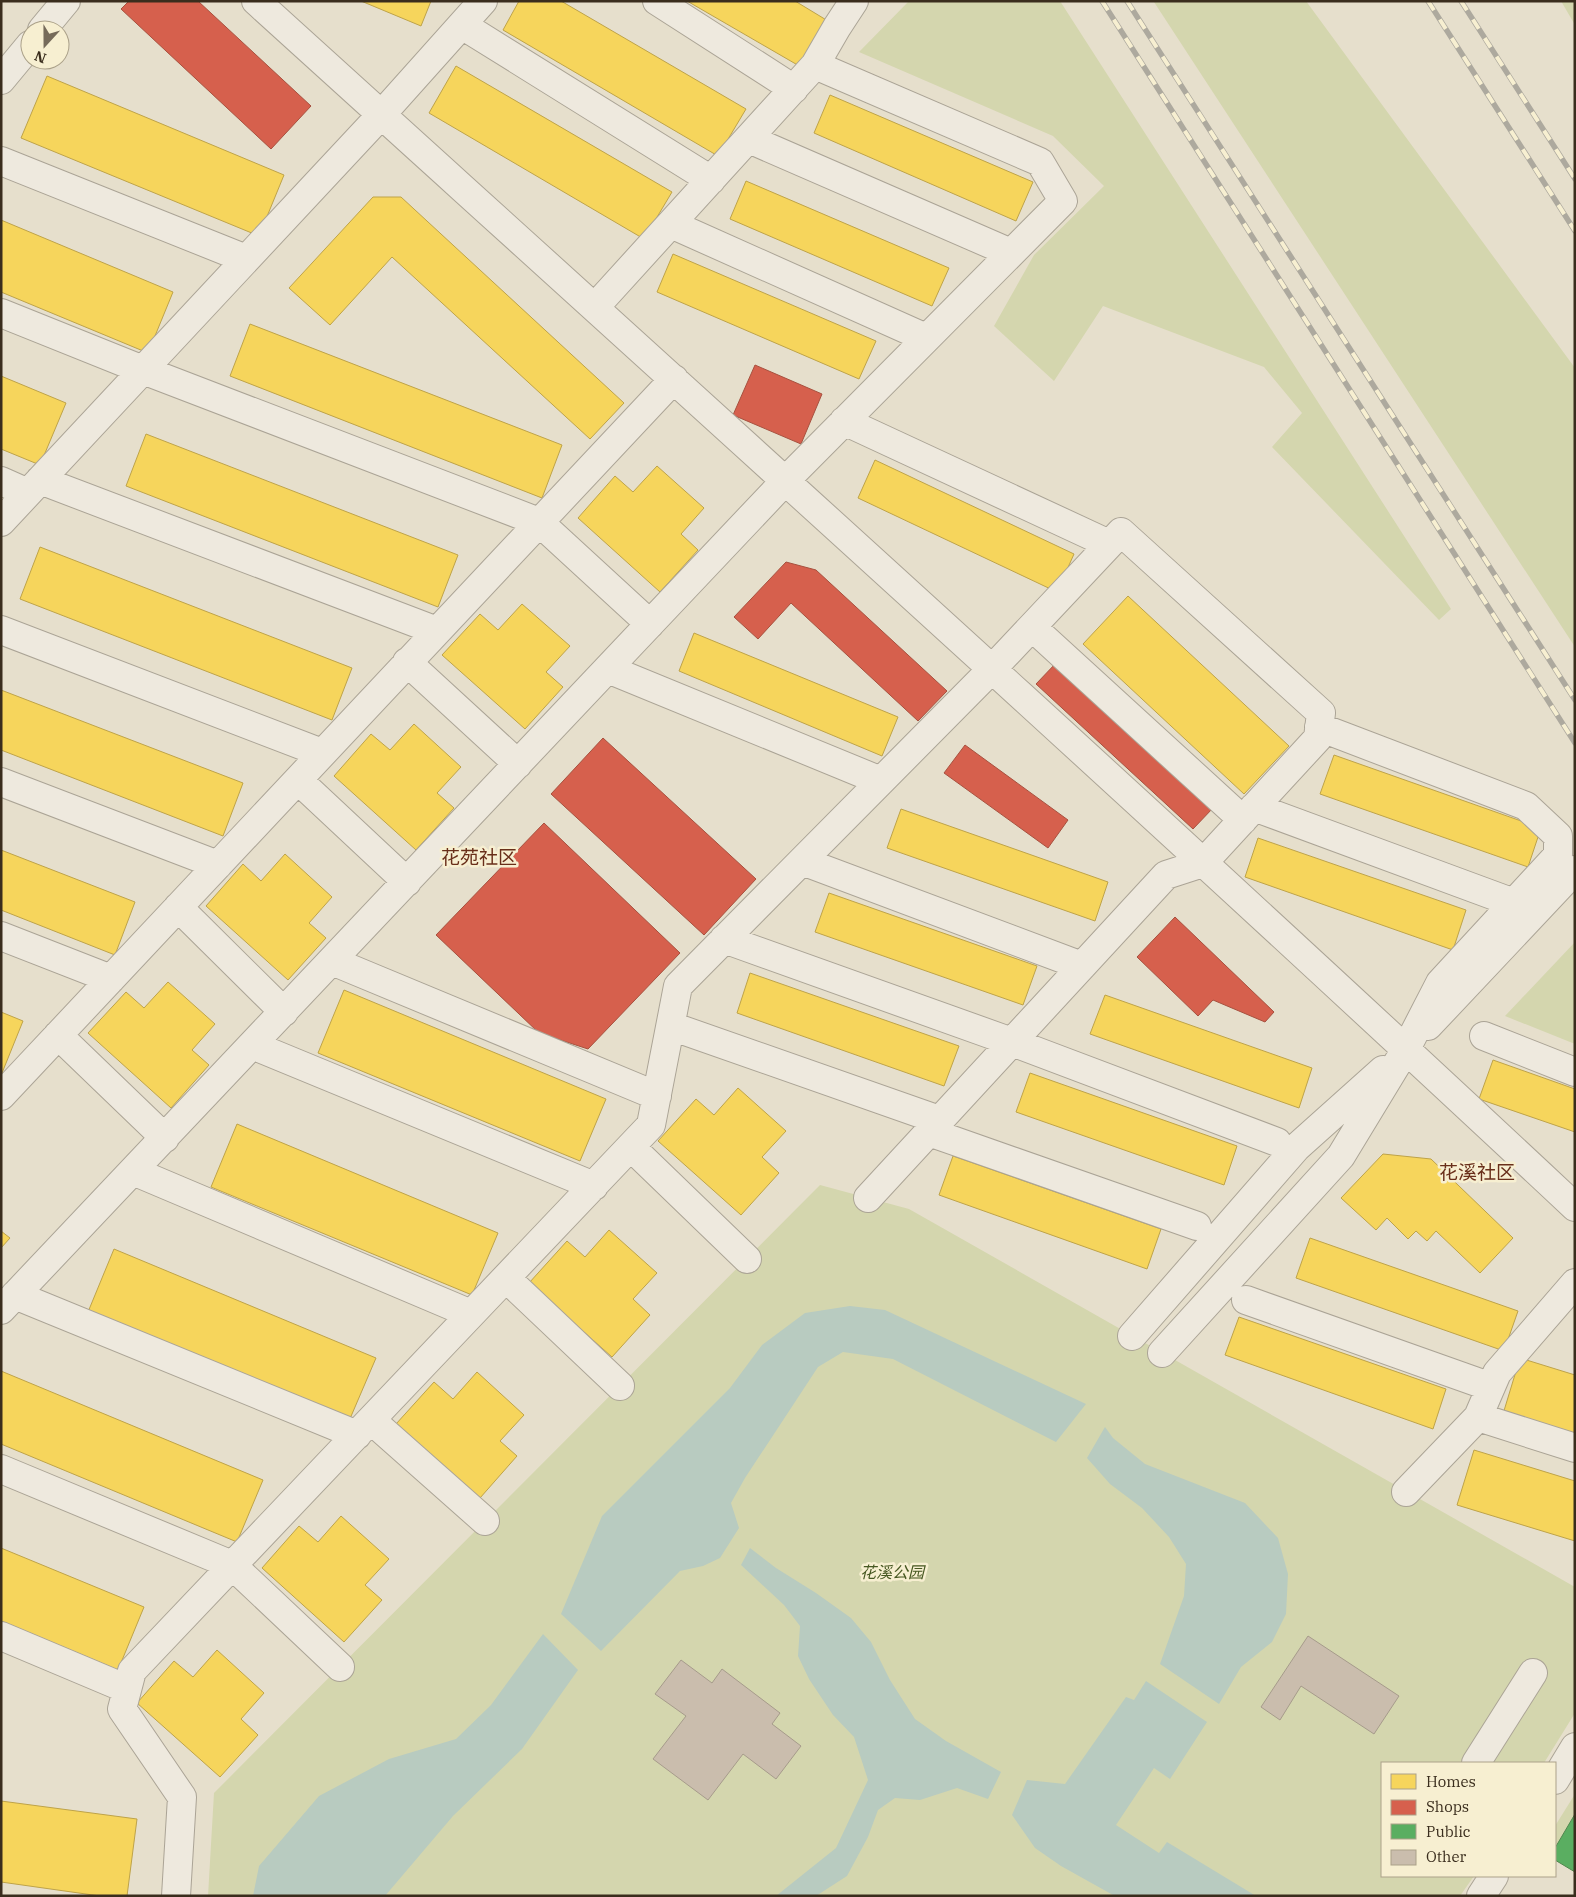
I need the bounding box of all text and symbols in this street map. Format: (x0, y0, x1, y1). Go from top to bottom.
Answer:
north arrow (20, 20, 70, 70)
text: N (32, 47, 49, 68)
district label: 花苑社区 (441, 845, 517, 869)
district label: 花溪社区 (1439, 1160, 1515, 1184)
park label: 花溪公园 (860, 1562, 926, 1582)
legend (1381, 1762, 1556, 1877)
text: Homes (1426, 1772, 1476, 1791)
text: Shops (1426, 1797, 1469, 1816)
text: Public (1426, 1822, 1471, 1841)
text: Other (1426, 1847, 1466, 1866)

